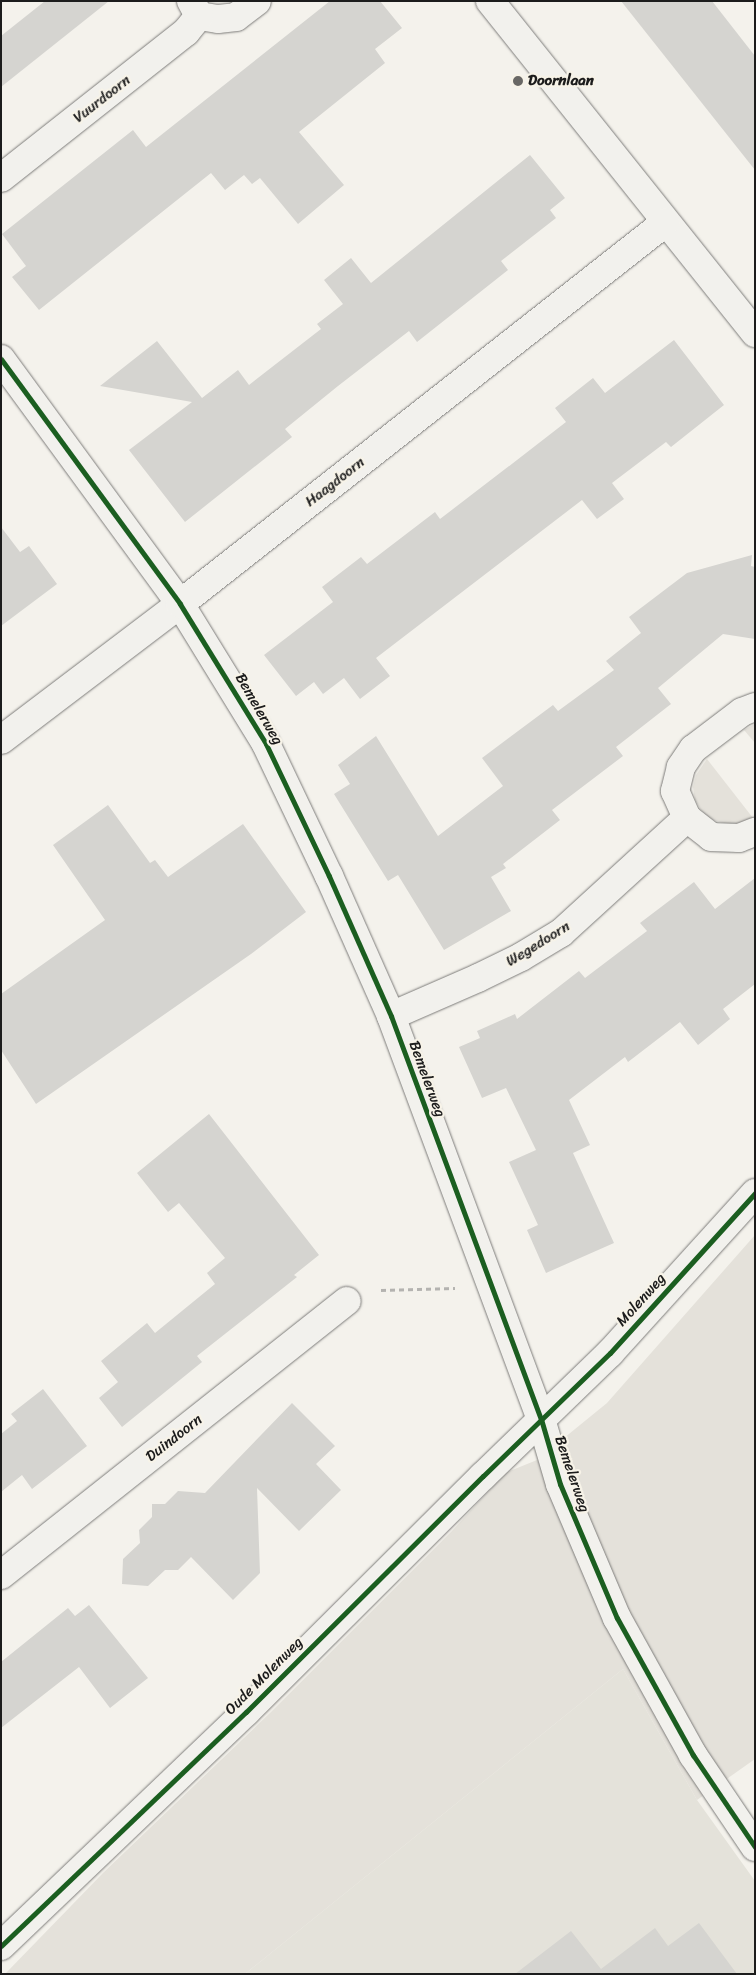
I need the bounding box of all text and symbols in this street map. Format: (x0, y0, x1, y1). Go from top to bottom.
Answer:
street label: Vuurdoorn (70, 71, 134, 127)
place label: Doornlaan (528, 72, 594, 90)
marker: Doornlaan (512, 75, 524, 87)
street label: Haagdoorn (302, 453, 368, 511)
street label: Bemelerweg (231, 670, 287, 748)
street label: Wegedoorn (503, 917, 573, 971)
street label: Bemelerweg (405, 1038, 449, 1120)
street label: Molenweg (613, 1270, 669, 1330)
street label: Duindoorn (142, 1410, 206, 1466)
street label: Bemelerweg (551, 1433, 593, 1515)
street label: Oude Molenweg (221, 1633, 307, 1719)

